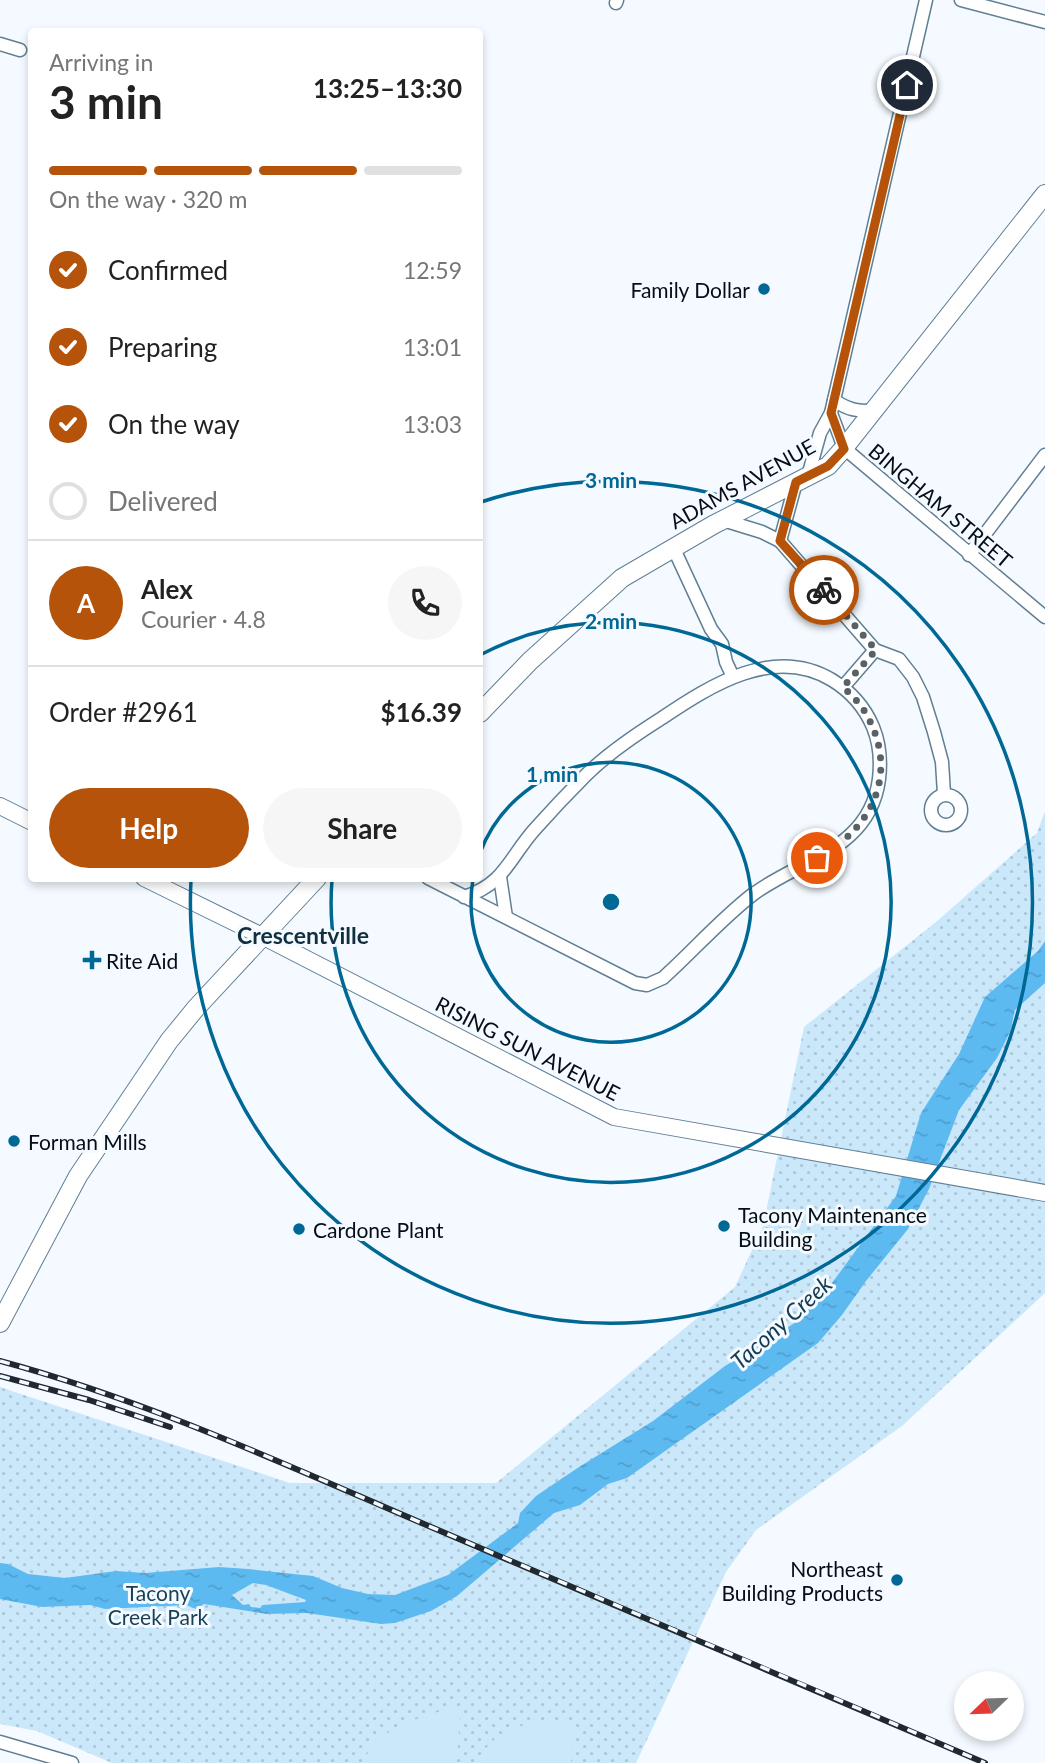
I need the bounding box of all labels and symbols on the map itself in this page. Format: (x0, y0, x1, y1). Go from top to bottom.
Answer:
pin (877, 55, 937, 115)
place label: Family Dollar (631, 277, 750, 302)
marker: Family Dollar (756, 281, 772, 297)
street label: ADAMS AVENUE (665, 433, 819, 533)
street label: BINGHAM STREET (864, 438, 1018, 573)
text: 3 min (585, 467, 637, 492)
courier (789, 555, 859, 625)
text: 2 min (585, 608, 637, 633)
text: 1 min (526, 761, 578, 786)
pin (787, 828, 847, 888)
centre of rings (599, 890, 623, 914)
district label: Crescentville (237, 921, 369, 949)
place label: Rite Aid (106, 948, 178, 973)
marker: Rite Aid (84, 952, 100, 968)
street label: RISING SUN AVENUE (432, 991, 624, 1105)
place label: Forman Mills (28, 1129, 147, 1154)
marker: Forman Mills (6, 1133, 22, 1149)
place label: Tacony Maintenance Building (738, 1202, 927, 1251)
place label: Cardone Plant (313, 1217, 444, 1242)
marker: Tacony Maintenance Building (716, 1218, 732, 1234)
marker: Cardone Plant (291, 1221, 307, 1237)
water label: Tacony Creek (725, 1269, 838, 1375)
place label: Northeast Building Products (721, 1556, 883, 1605)
marker: Northeast Building Products (889, 1572, 905, 1588)
park label: Tacony Creek Park (108, 1580, 209, 1629)
north arrow (954, 1671, 1024, 1741)

